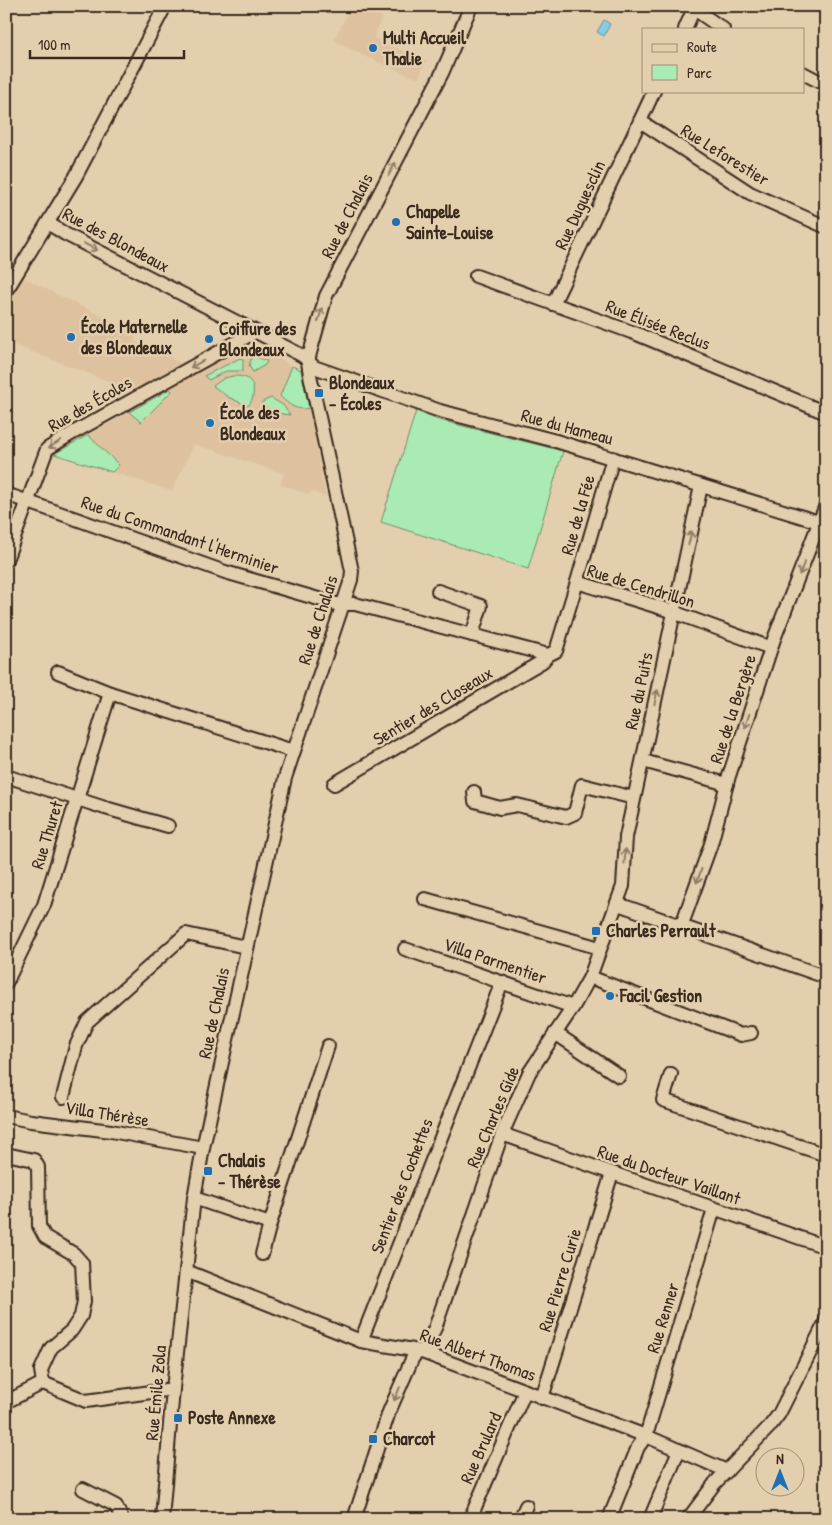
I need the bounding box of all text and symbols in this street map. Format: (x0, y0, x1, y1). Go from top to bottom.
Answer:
place label: Multi Accueil Thalie (382, 25, 467, 71)
scale bar (30, 28, 184, 60)
legend (642, 28, 804, 92)
text: 100 m (38, 34, 71, 55)
text: Route (687, 36, 717, 57)
marker: Multi Accueil Thalie (367, 42, 379, 54)
text: Parc (687, 62, 712, 83)
street label: Rue Leforestier (676, 118, 774, 192)
street label: Rue Duguesclin (548, 156, 611, 253)
one-way arrow (388, 162, 397, 177)
street label: Rue de Chalais (314, 169, 379, 263)
place label: Chapelle Sainte-Louise (406, 199, 494, 245)
street label: Rue des Blondeaux (58, 201, 174, 278)
marker: Chapelle Sainte-Louise (390, 216, 402, 228)
one-way arrow (83, 242, 98, 252)
street label: Rue Élisée Reclus (602, 293, 714, 356)
one-way arrow (316, 307, 326, 323)
place label: École Maternelle des Blondeaux (81, 314, 188, 360)
place label: Coiffure des Blondeaux (219, 316, 296, 362)
marker: École Maternelle des Blondeaux (65, 331, 77, 343)
marker: Coiffure des Blondeaux (203, 333, 215, 345)
one-way arrow (190, 360, 205, 369)
street label: Rue des Écoles (43, 369, 136, 438)
place label: Blondeaux - Écoles (329, 370, 395, 416)
marker: Blondeaux - Écoles (313, 387, 325, 399)
place label: École des Blondeaux (220, 400, 286, 446)
street label: Rue du Hameau (518, 402, 616, 451)
marker: École des Blondeaux (204, 417, 216, 429)
one-way arrow (49, 439, 63, 449)
street label: Rue de la Fée (554, 472, 601, 558)
street label: Rue du Commandant l'Herminier (78, 489, 282, 580)
one-way arrow (686, 530, 695, 546)
street label: Rue de Cendrillon (584, 557, 698, 614)
one-way arrow (796, 560, 806, 575)
street label: Rue de Chalais (291, 572, 344, 668)
street label: Rue du Puits (618, 650, 659, 732)
street label: Rue de la Bergère (703, 651, 762, 767)
street label: Sentier des Closeaux (368, 660, 497, 751)
one-way arrow (652, 689, 661, 705)
one-way arrow (742, 713, 752, 729)
street label: Rue Thuret (24, 797, 69, 872)
one-way arrow (620, 848, 629, 864)
one-way arrow (694, 868, 704, 884)
place label: Charles Perrault (606, 918, 716, 943)
marker: Charles Perrault (590, 925, 602, 937)
street label: Villa Parmentier (440, 931, 550, 990)
street label: Rue de Chalais (192, 965, 235, 1061)
place label: Facil Gestion (619, 983, 702, 1008)
marker: Facil Gestion (604, 990, 616, 1002)
street label: Rue Charles Gide (460, 1062, 525, 1171)
street label: Villa Thérèse (63, 1095, 151, 1132)
street label: Sentier des Cochettes (364, 1115, 439, 1257)
street label: Rue du Docteur Vaillant (594, 1138, 745, 1211)
place label: Chalais - Thérèse (218, 1148, 282, 1194)
marker: Chalais - Thérèse (202, 1165, 214, 1177)
street label: Rue Pierre Curie (532, 1225, 587, 1335)
street label: Rue Renner (640, 1280, 685, 1356)
street label: Rue Albert Thomas (417, 1322, 540, 1387)
street label: Rue Émile Zola (139, 1344, 172, 1441)
one-way arrow (392, 1386, 402, 1401)
place label: Poste Annexe (188, 1405, 277, 1430)
street label: Rue Brulard (454, 1408, 507, 1487)
marker: Poste Annexe (172, 1412, 184, 1424)
place label: Charcot (383, 1426, 436, 1451)
marker: Charcot (367, 1433, 379, 1445)
north arrow (754, 1448, 804, 1498)
text: N (776, 1449, 784, 1468)

